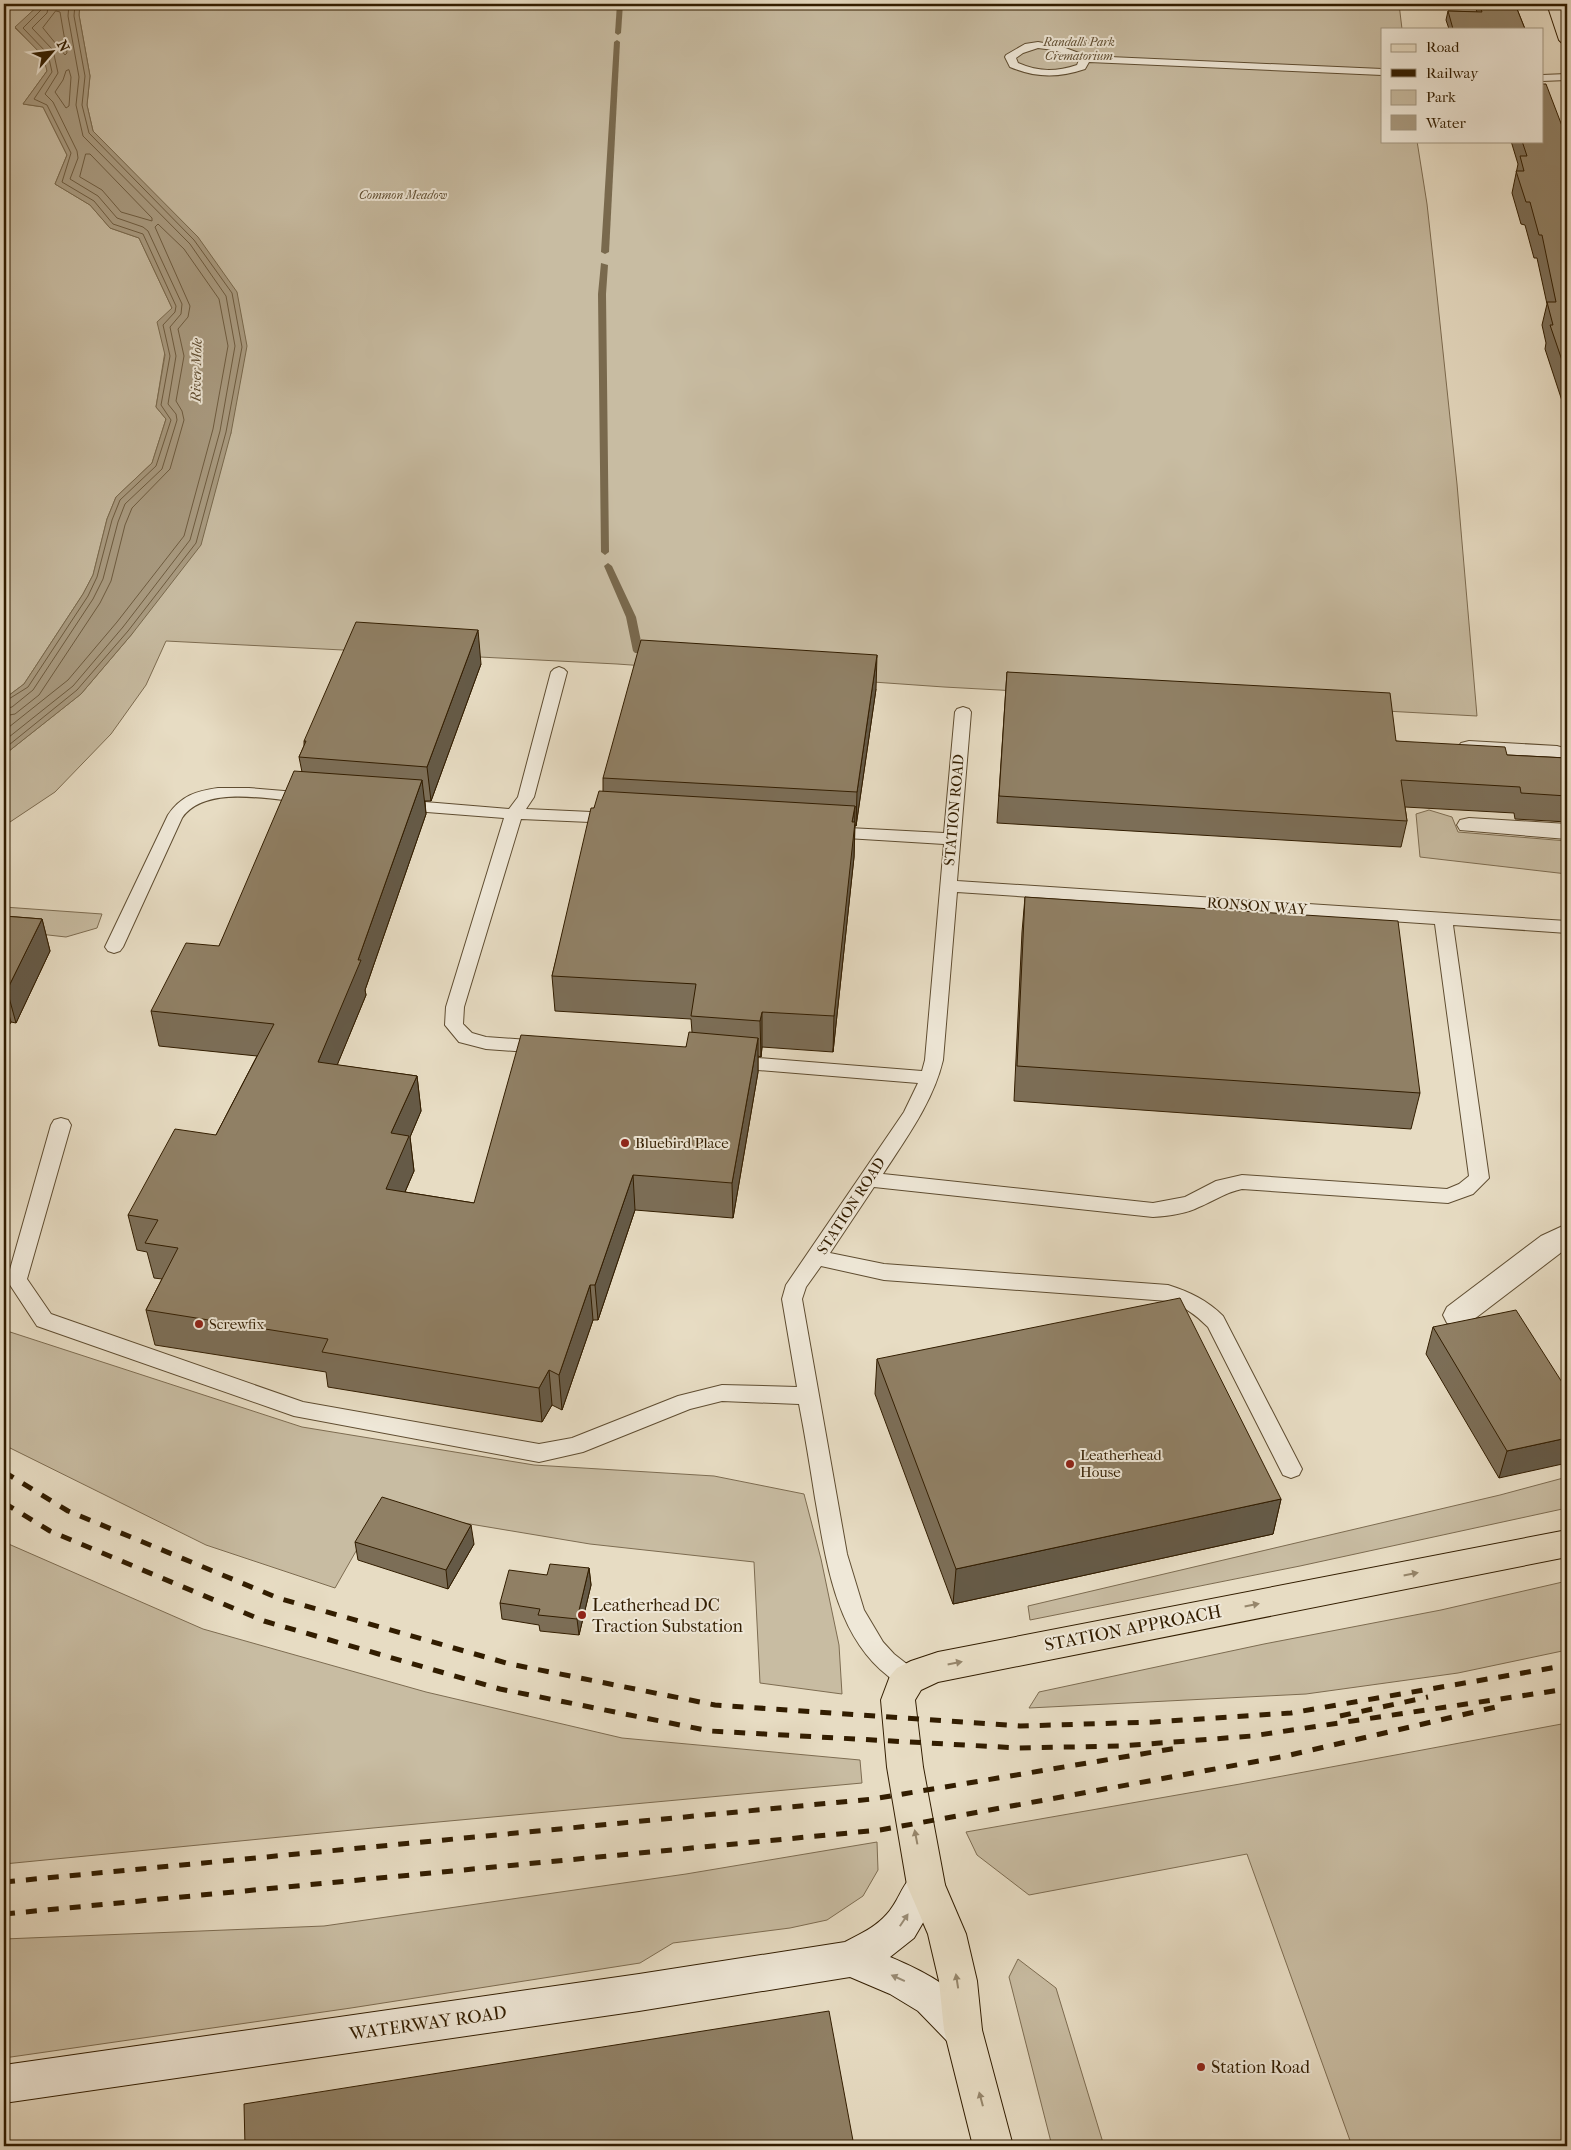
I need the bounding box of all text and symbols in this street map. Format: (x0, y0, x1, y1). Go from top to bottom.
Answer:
north arrow (28, 28, 78, 78)
legend (1381, 28, 1544, 142)
park label: Randalls Park Crematorium (1042, 35, 1115, 63)
text: N (53, 37, 73, 55)
text: Road (1426, 38, 1460, 56)
text: Railway (1426, 64, 1479, 82)
text: Park (1426, 88, 1456, 106)
text: Water (1425, 114, 1466, 132)
park label: Common Meadow (359, 188, 447, 202)
water label: River Mole (187, 338, 206, 403)
street label: STATION ROAD (940, 753, 968, 867)
street label: RONSON WAY (1206, 894, 1309, 919)
place label: Bluebird Place (635, 1134, 729, 1152)
marker: Bluebird Place (619, 1137, 631, 1149)
street label: STATION ROAD (813, 1154, 889, 1258)
place label: Screwfix (209, 1315, 264, 1333)
marker: Screwfix (193, 1318, 205, 1330)
place label: Leatherhead House (1080, 1446, 1163, 1481)
marker: Leatherhead House (1064, 1458, 1076, 1470)
one-way arrow (1403, 1569, 1419, 1577)
place label: Leatherhead DC Traction Substation (592, 1595, 743, 1637)
street label: STATION APPROACH (1043, 1601, 1224, 1656)
one-way arrow (1244, 1601, 1259, 1609)
marker: Leatherhead DC Traction Substation (576, 1609, 588, 1621)
one-way arrow (947, 1659, 963, 1667)
one-way arrow (912, 1829, 920, 1845)
one-way arrow (899, 1913, 909, 1927)
one-way arrow (953, 1973, 961, 1989)
one-way arrow (891, 1974, 905, 1982)
street label: WATERWAY ROAD (347, 2002, 508, 2045)
place label: Station Road (1211, 2057, 1310, 2078)
marker: Station Road (1195, 2061, 1207, 2073)
one-way arrow (977, 2092, 985, 2107)

